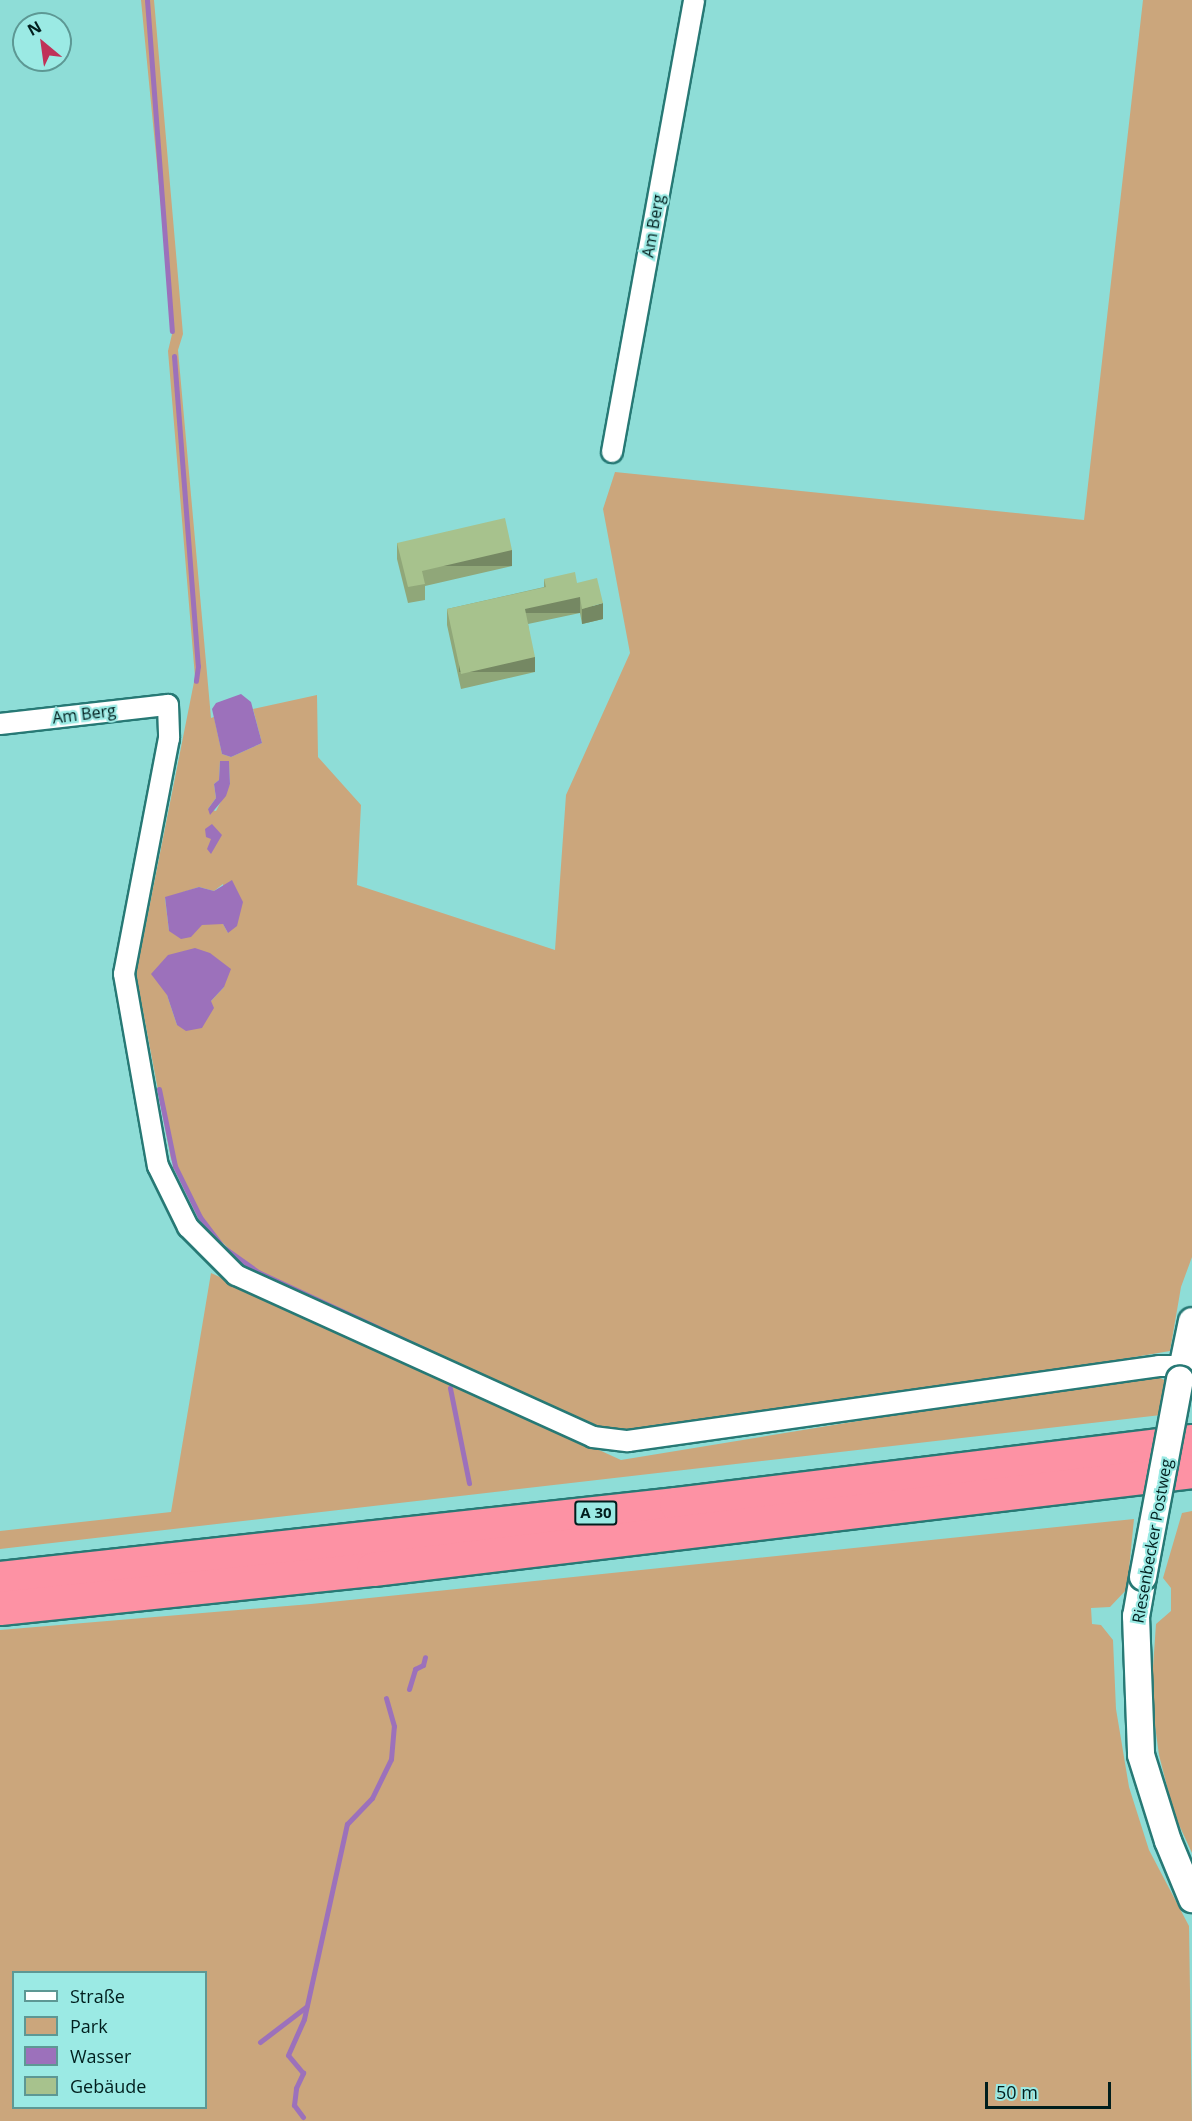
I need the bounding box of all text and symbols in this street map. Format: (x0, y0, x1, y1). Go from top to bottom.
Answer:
north arrow (12, 12, 72, 72)
text: N (23, 15, 45, 41)
street label: Am Berg (638, 193, 668, 259)
street label: Am Berg (51, 701, 117, 727)
street label: Riesenbecker Postweg (1128, 1457, 1176, 1625)
road number: A 30 (574, 1501, 618, 1525)
legend (12, 1971, 207, 2109)
text: Straße (70, 1984, 125, 2008)
text: Park (70, 2014, 108, 2038)
text: Wasser (70, 2044, 131, 2068)
scale bar (988, 2070, 1114, 2108)
text: Gebäude (70, 2074, 146, 2098)
text: 50 m (996, 2080, 1038, 2104)

